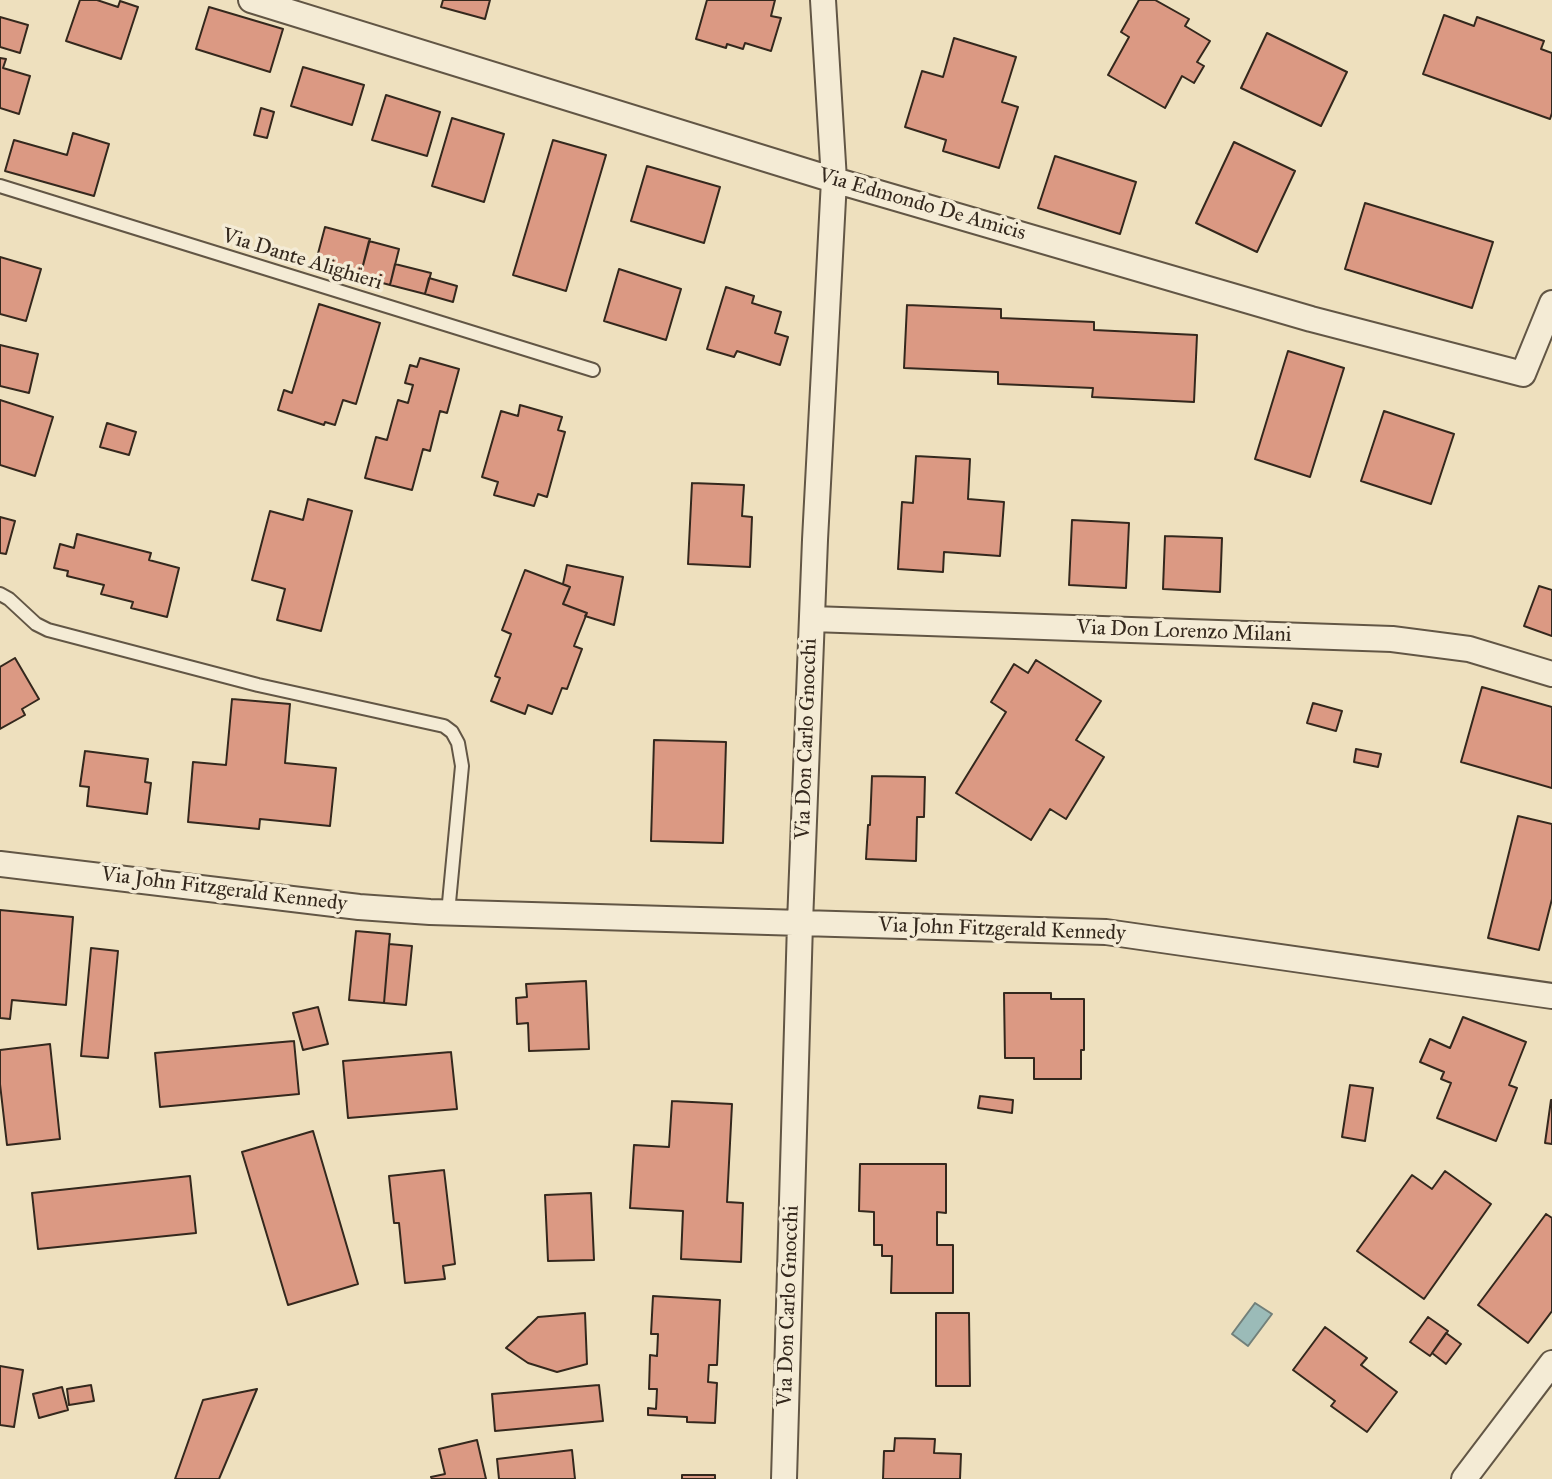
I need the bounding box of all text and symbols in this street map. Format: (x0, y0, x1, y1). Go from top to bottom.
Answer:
street label: Via Edmondo De Amicis (815, 163, 1029, 247)
street label: Via Dante Alighieri (219, 224, 385, 296)
street label: Via Don Lorenzo Milani (1076, 616, 1292, 648)
street label: Via Don Carlo Gnocchi (791, 638, 823, 840)
street label: Via John Fitzgerald Kennedy (100, 862, 348, 918)
street label: Via John Fitzgerald Kennedy (878, 913, 1126, 947)
street label: Via Don Carlo Gnocchi (773, 1205, 805, 1407)

